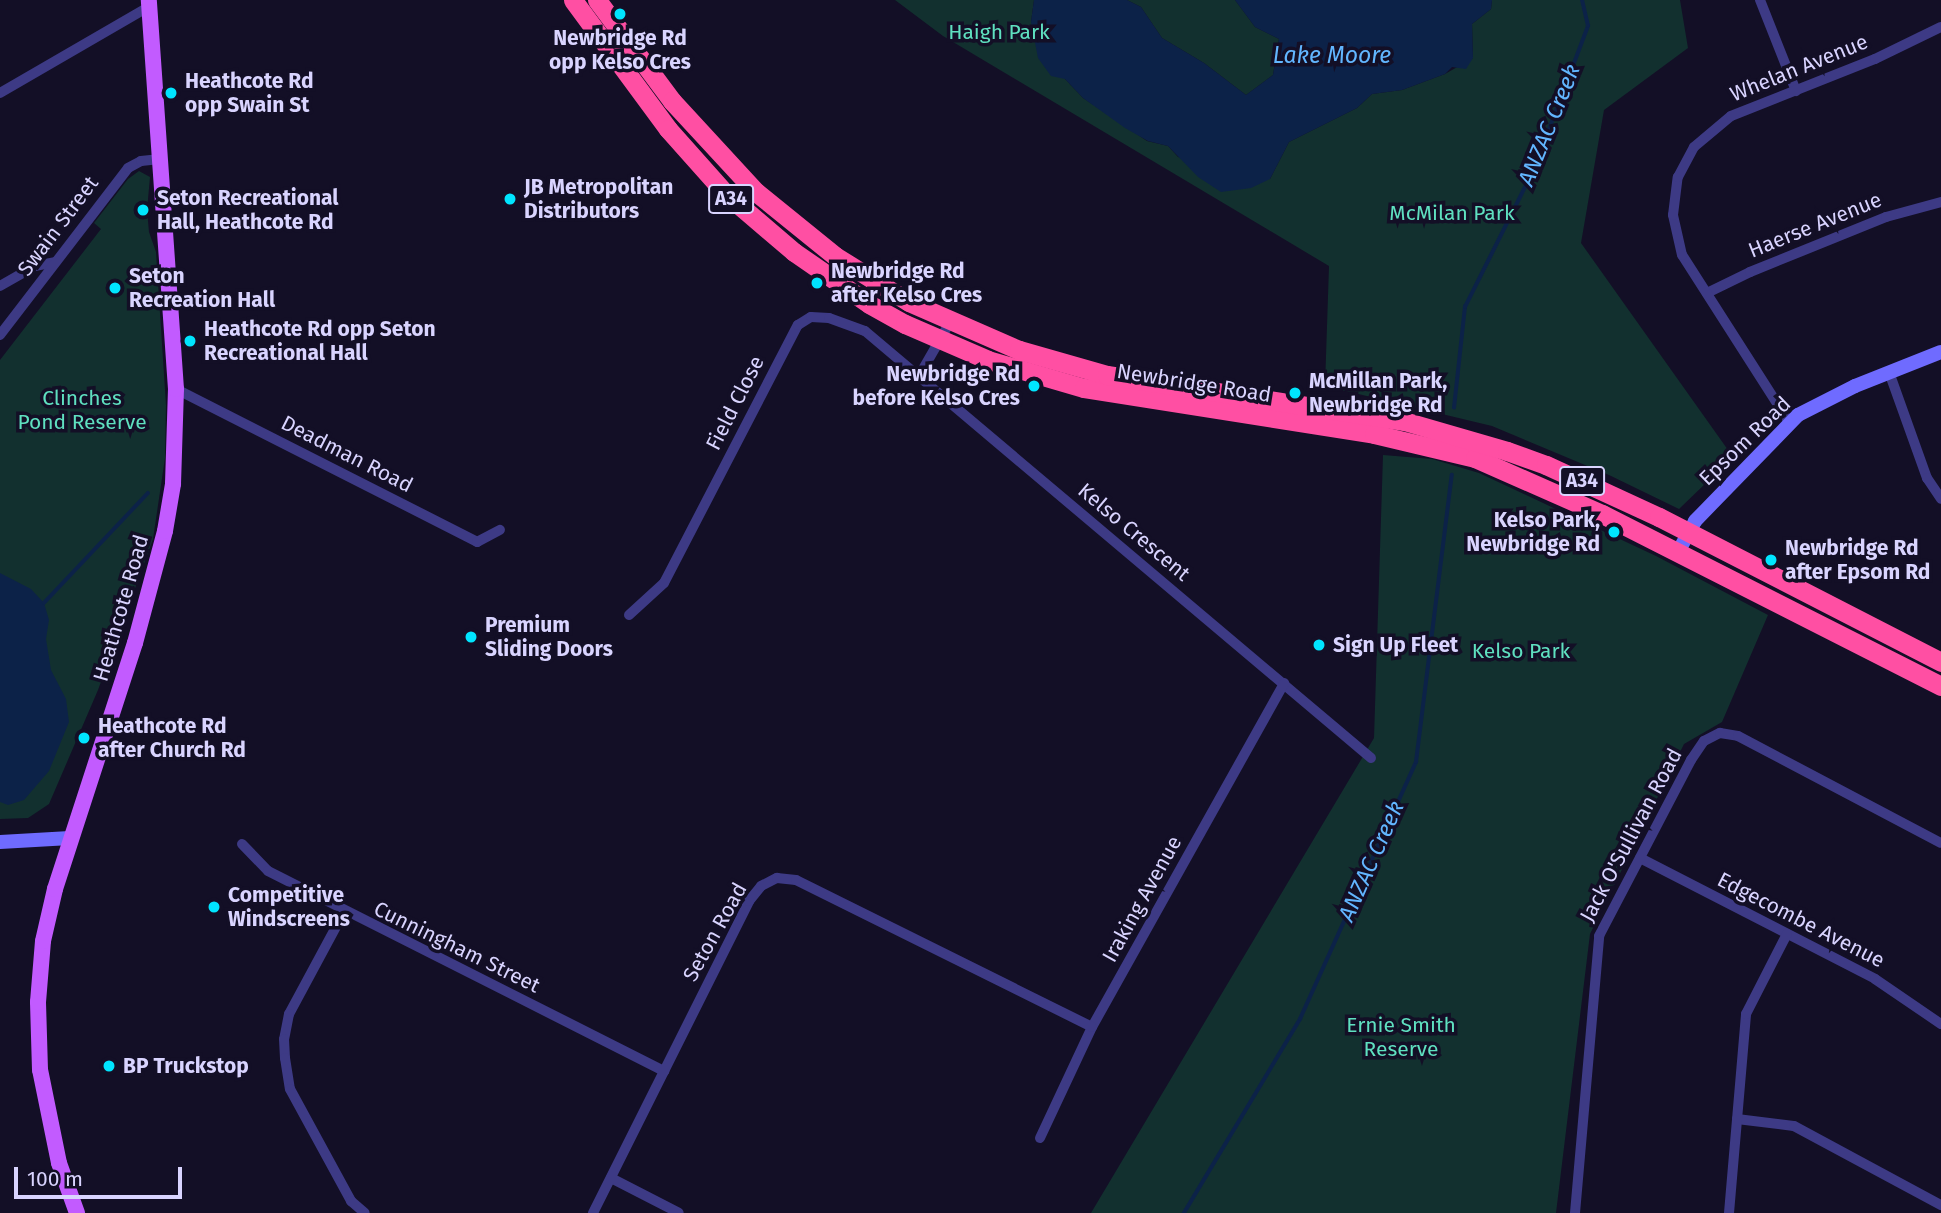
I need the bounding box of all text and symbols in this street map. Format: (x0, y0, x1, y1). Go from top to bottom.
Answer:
marker: Newbridge Rd opp Kelso Cres (612, 6, 628, 22)
park label: Haigh Park (948, 19, 1050, 45)
place label: Newbridge Rd opp Kelso Cres (549, 25, 691, 75)
street label: Whelan Avenue (1727, 29, 1871, 107)
water label: Lake Moore (1273, 41, 1391, 69)
water label: ANZAC Creek (1512, 60, 1586, 190)
place label: Heathcote Rd opp Swain St (185, 68, 314, 118)
marker: Heathcote Rd opp Swain St (163, 85, 179, 101)
street label: Swain Street (12, 171, 104, 281)
place label: JB Metropolitan Distributors (524, 174, 673, 224)
road number: A34 (706, 183, 756, 214)
place label: Seton Recreational Hall, Heathcote Rd (157, 185, 339, 235)
street label: Haerse Avenue (1745, 187, 1885, 263)
marker: JB Metropolitan Distributors (502, 191, 518, 207)
park label: McMilan Park (1389, 200, 1515, 226)
marker: Seton Recreational Hall, Heathcote Rd (135, 202, 151, 218)
place label: Newbridge Rd after Kelso Cres (831, 258, 982, 308)
place label: Seton Recreation Hall (129, 263, 275, 313)
marker: Newbridge Rd after Kelso Cres (809, 275, 825, 291)
marker: Seton Recreation Hall (107, 280, 123, 296)
place label: Heathcote Rd opp Seton Recreational Hall (204, 316, 436, 366)
marker: Heathcote Rd opp Seton Recreational Hall (182, 333, 198, 349)
street label: Field Close (701, 352, 769, 454)
street label: Newbridge Road (1115, 358, 1273, 408)
place label: Newbridge Rd before Kelso Cres (853, 361, 1020, 411)
place label: McMillan Park, Newbridge Rd (1309, 368, 1447, 418)
marker: Newbridge Rd before Kelso Cres (1026, 378, 1042, 394)
park label: Clinches Pond Reserve (17, 385, 147, 435)
marker: McMillan Park, Newbridge Rd (1287, 385, 1303, 401)
street label: Epsom Road (1694, 391, 1796, 491)
street label: Deadman Road (277, 410, 417, 498)
road number: A34 (1558, 466, 1606, 496)
street label: Kelso Crescent (1073, 478, 1195, 586)
place label: Kelso Park, Newbridge Rd (1466, 507, 1600, 557)
marker: Kelso Park, Newbridge Rd (1606, 524, 1622, 540)
street label: Heathcote Road (88, 532, 154, 684)
place label: Newbridge Rd after Epsom Rd (1785, 535, 1930, 585)
marker: Newbridge Rd after Epsom Rd (1763, 552, 1779, 568)
place label: Premium Sliding Doors (485, 612, 613, 662)
marker: Premium Sliding Doors (463, 629, 479, 645)
place label: Sign Up Fleet (1333, 632, 1458, 658)
marker: Sign Up Fleet (1311, 637, 1327, 653)
park label: Kelso Park (1472, 638, 1570, 664)
place label: Heathcote Rd after Church Rd (98, 713, 246, 763)
marker: Heathcote Rd after Church Rd (76, 730, 92, 746)
street label: Jack O'Sullivan Road (1575, 744, 1687, 926)
water label: ANZAC Creek (1332, 797, 1410, 925)
street label: Iraking Avenue (1097, 832, 1187, 966)
street label: Edgecombe Avenue (1713, 867, 1889, 973)
street label: Seton Road (678, 878, 752, 986)
place label: Competitive Windscreens (228, 882, 350, 932)
street label: Cunningham Street (370, 896, 544, 998)
marker: Competitive Windscreens (206, 899, 222, 915)
park label: Ernie Smith Reserve (1346, 1012, 1456, 1062)
place label: BP Truckstop (123, 1053, 249, 1079)
marker: BP Truckstop (101, 1058, 117, 1074)
scale bar (18, 1154, 186, 1198)
text: 100 m (27, 1166, 83, 1192)

